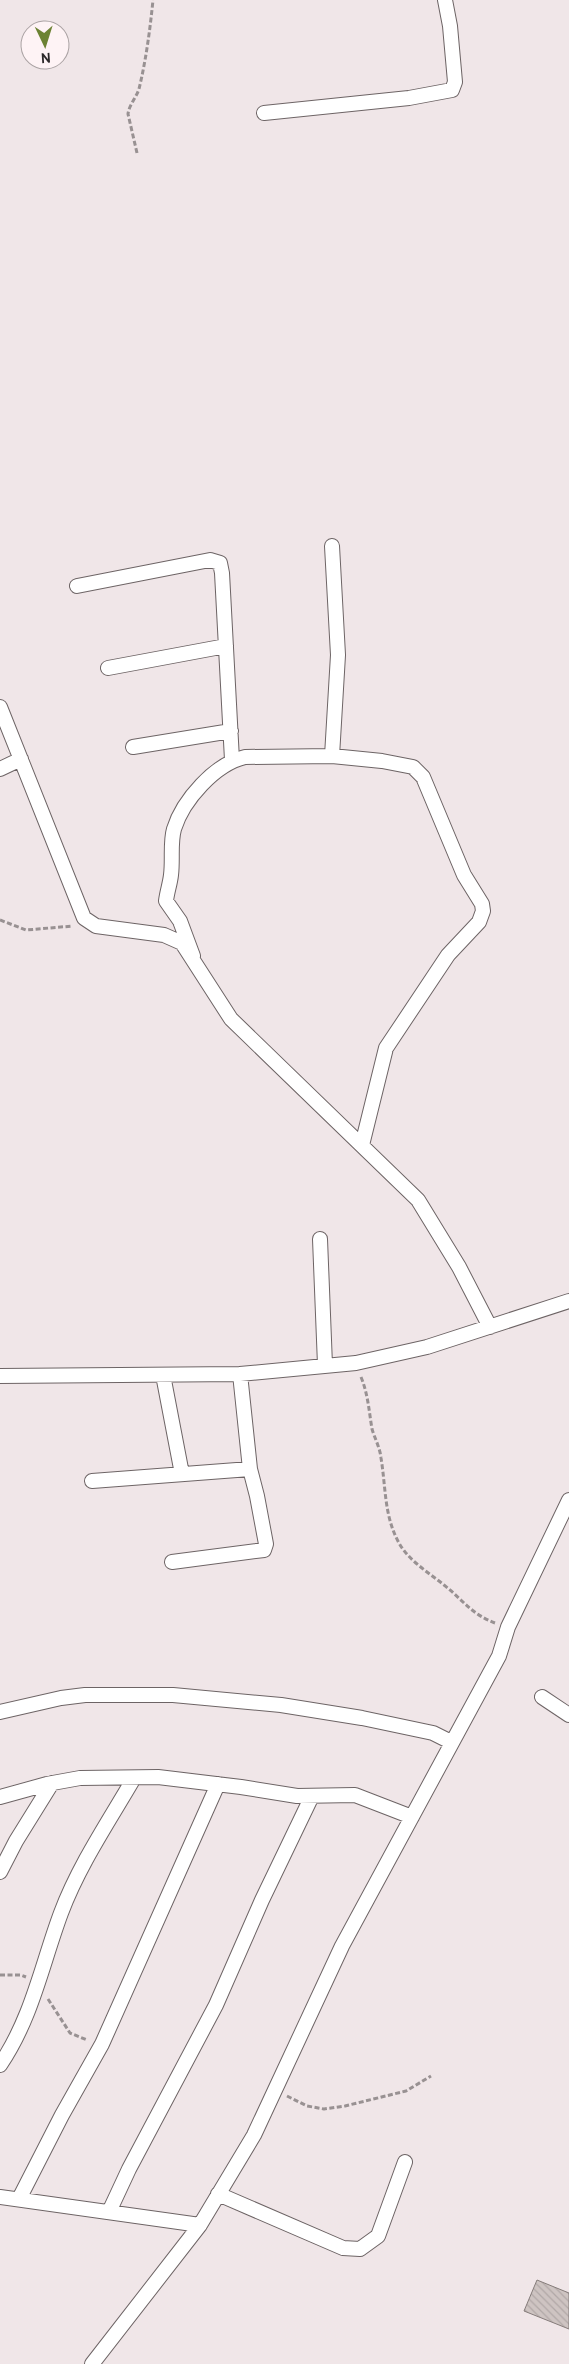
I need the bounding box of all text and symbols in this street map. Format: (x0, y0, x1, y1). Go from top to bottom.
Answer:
north arrow (20, 20, 70, 70)
text: N (40, 48, 51, 65)

